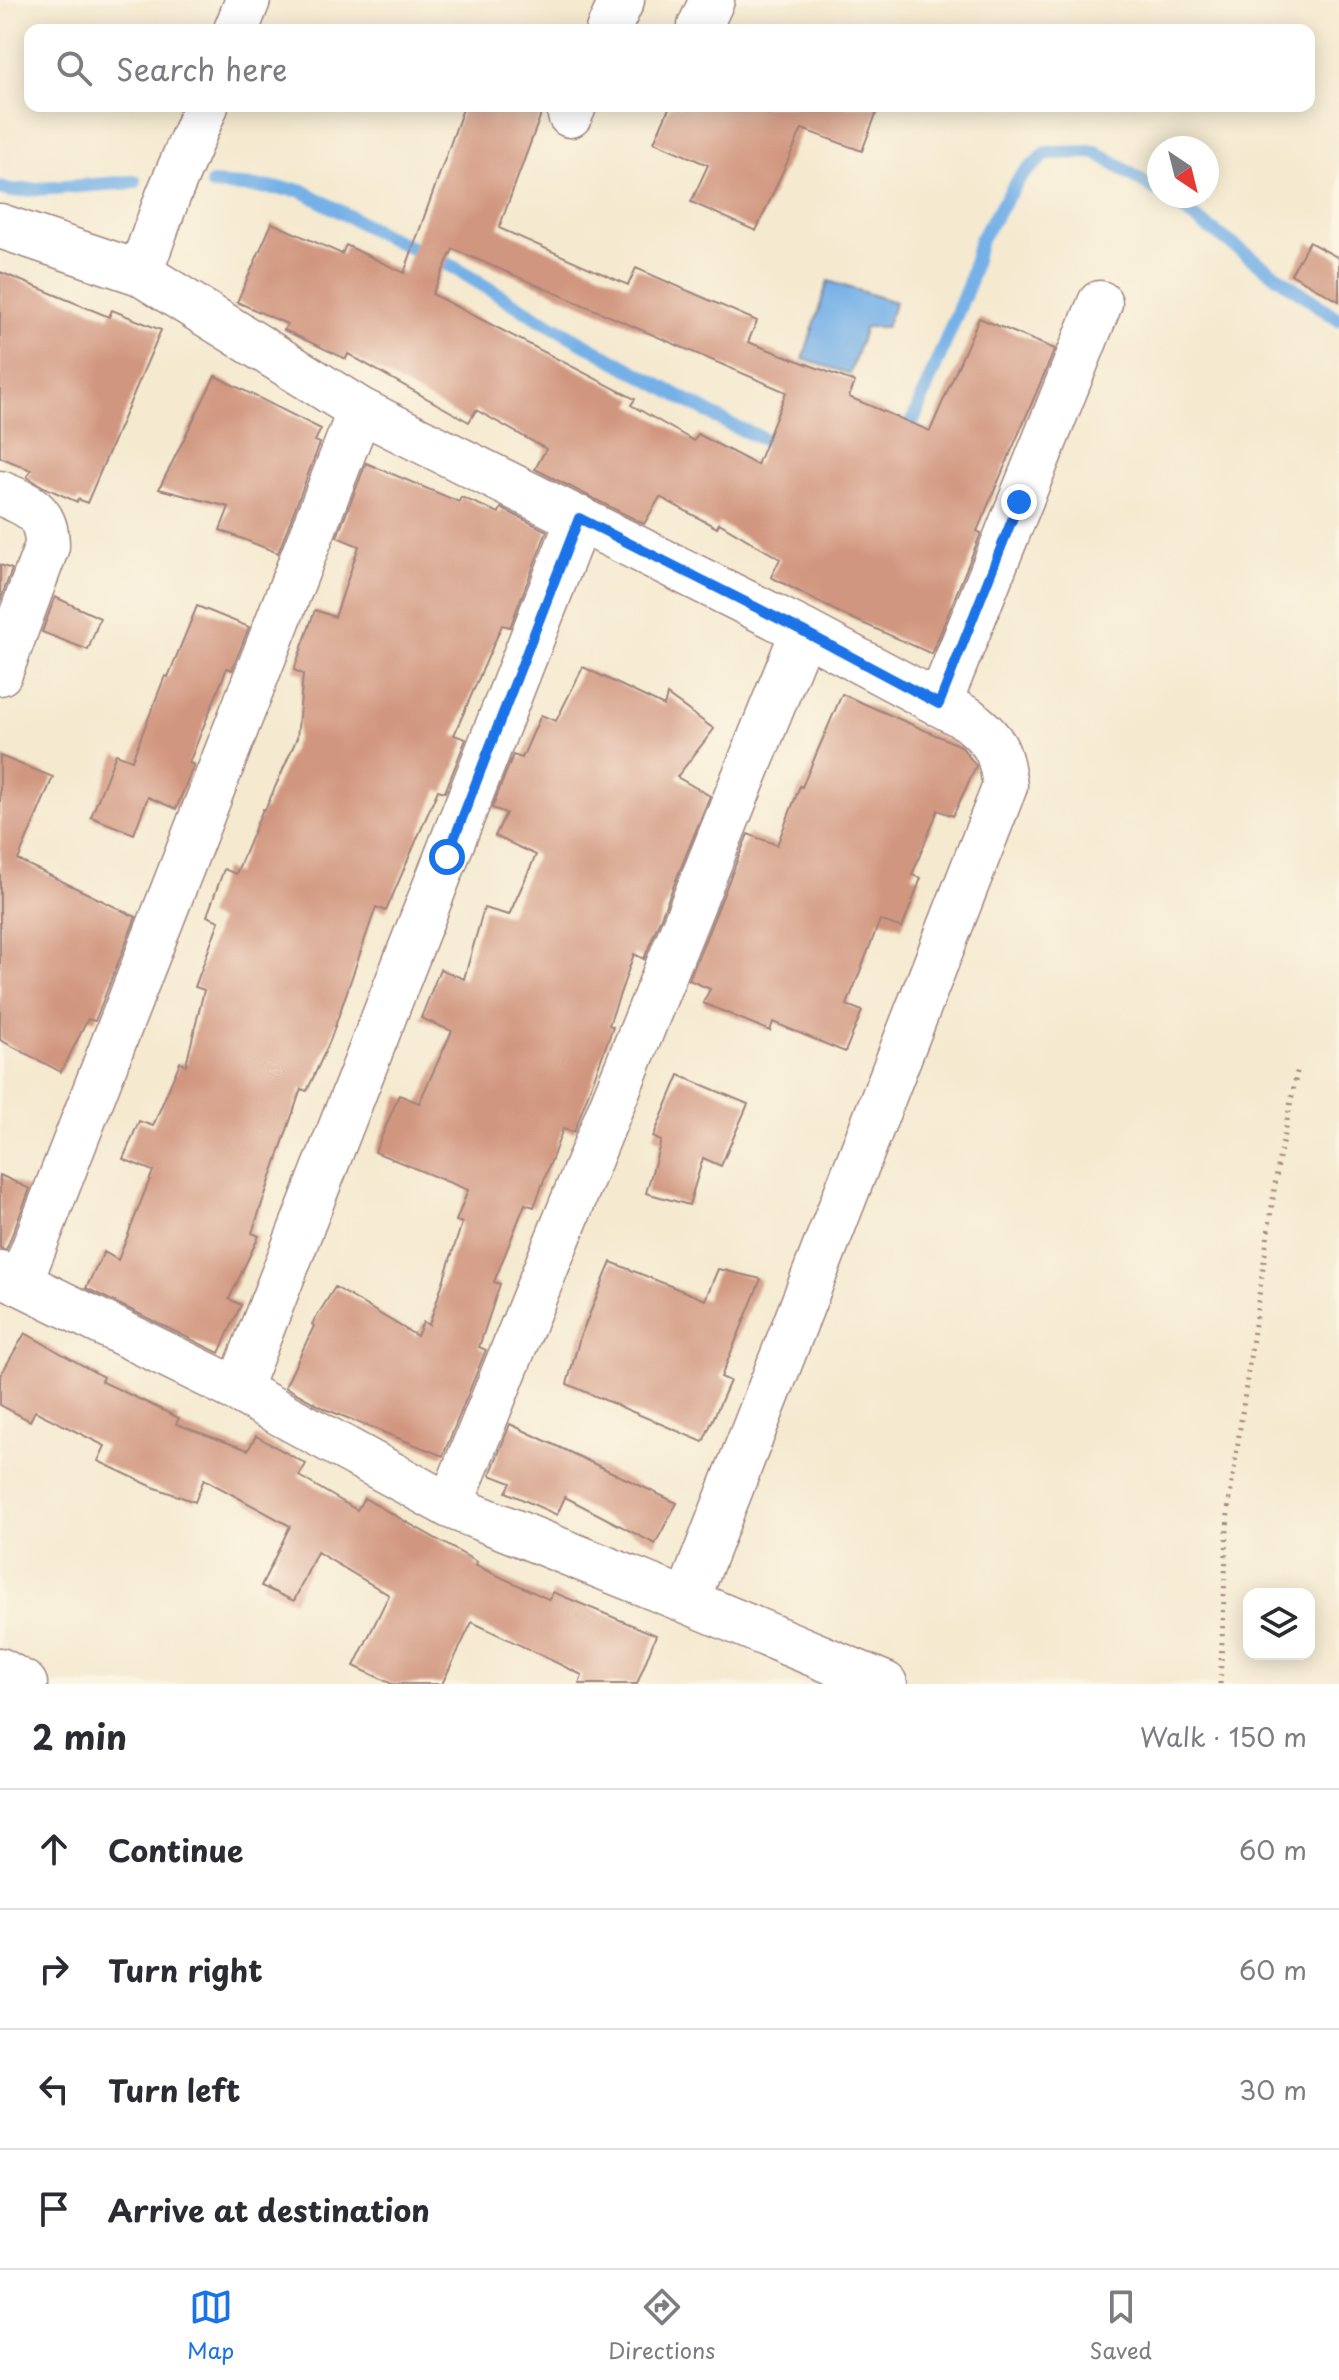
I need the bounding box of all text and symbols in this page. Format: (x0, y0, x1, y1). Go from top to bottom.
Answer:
search box (24, 24, 1315, 112)
icon: search (52, 46, 96, 90)
text: Search here (116, 46, 288, 91)
north arrow (1147, 136, 1219, 208)
route end (1001, 484, 1037, 520)
route start (429, 839, 465, 875)
map controls (1243, 1588, 1315, 1660)
button: layers (1243, 1588, 1315, 1660)
text: 2 min (32, 1710, 127, 1762)
text: Walk · 150 m (1140, 1717, 1307, 1756)
icon: ahead (32, 1827, 76, 1871)
text: Continue (108, 1827, 243, 1872)
text: 60 m (1239, 1830, 1307, 1869)
icon: right (32, 1947, 76, 1991)
text: Turn right (108, 1947, 263, 1992)
text: 60 m (1239, 1950, 1307, 1989)
icon: left (32, 2067, 76, 2111)
text: Turn left (108, 2067, 240, 2112)
text: 30 m (1239, 2070, 1307, 2109)
icon: arrive (32, 2187, 76, 2231)
text: Arrive at destination (108, 2187, 430, 2232)
tab: Map (187, 2285, 234, 2366)
tab: Directions (608, 2285, 715, 2366)
tab: Saved (1089, 2285, 1152, 2366)

